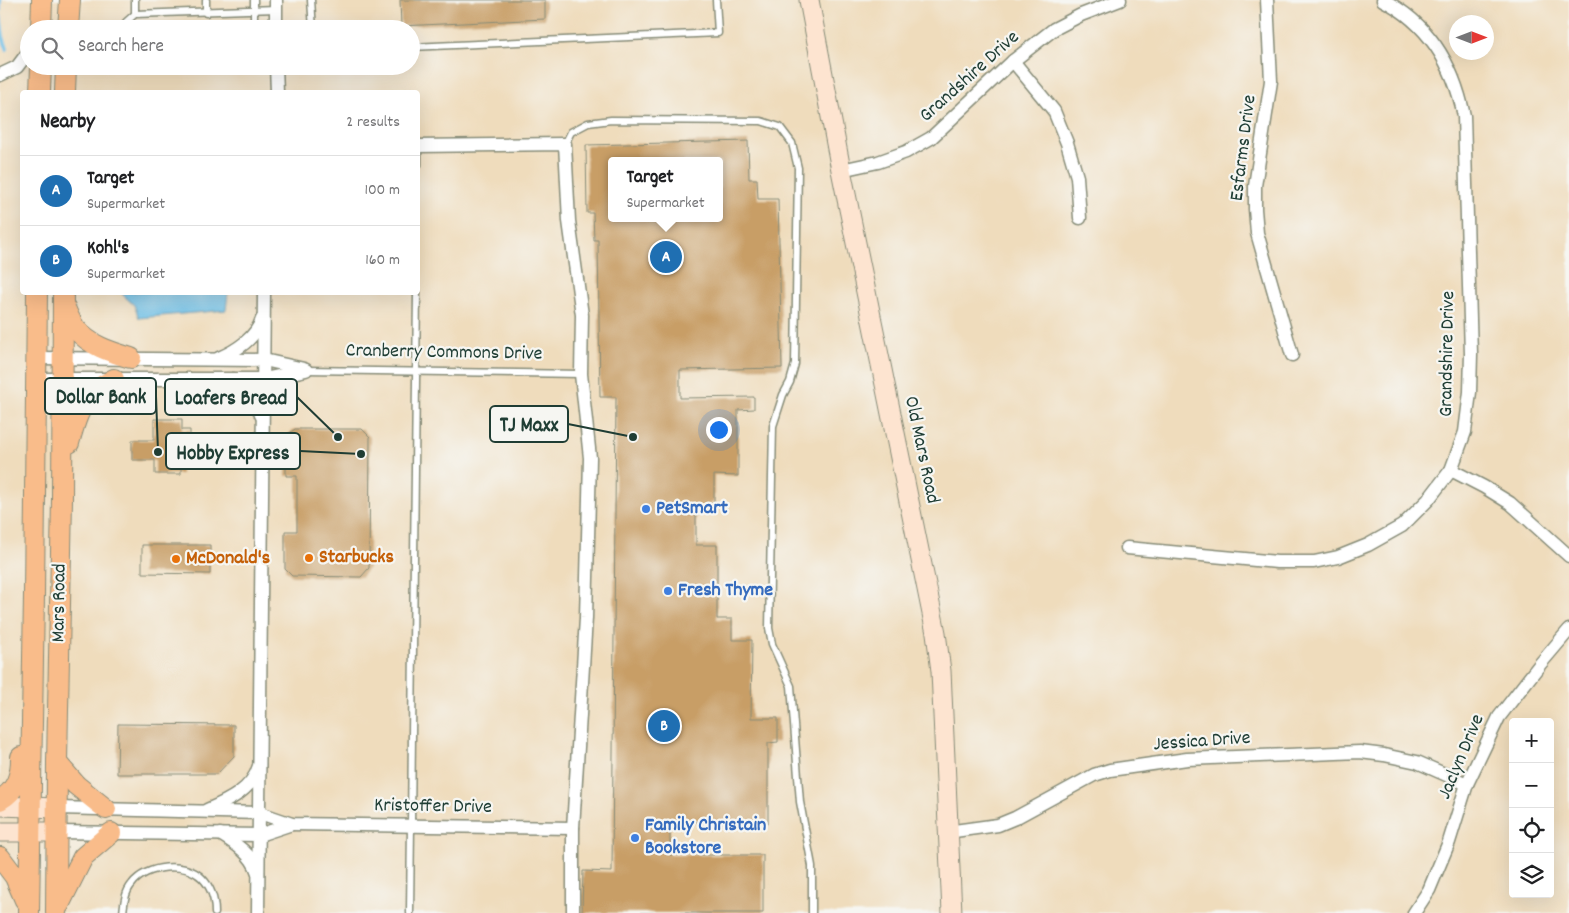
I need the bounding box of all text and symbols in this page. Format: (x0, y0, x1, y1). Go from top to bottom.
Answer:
north arrow (1449, 15, 1494, 60)
search box (20, 20, 420, 75)
street label: Grandshire Drive (914, 24, 1026, 130)
icon: search (38, 34, 66, 62)
text: Search here (78, 34, 164, 61)
street label: Esfarms Drive (1224, 93, 1264, 203)
text: Nearby (40, 108, 95, 138)
text: 2 results (346, 111, 400, 134)
popup (608, 157, 723, 222)
text: Target (626, 165, 674, 192)
text: Target (87, 166, 134, 193)
text: A (52, 179, 60, 202)
text: 100 m (364, 179, 400, 202)
text: Supermarket (626, 192, 705, 215)
text: Supermarket (87, 193, 165, 216)
text: Kohl's (87, 236, 129, 263)
pin: A (650, 238, 682, 276)
text: B (52, 249, 60, 272)
text: 160 m (365, 249, 400, 272)
text: Supermarket (87, 263, 165, 286)
street label: Grandshire Drive (1433, 291, 1463, 417)
street label: Cranberry Commons Drive (345, 337, 543, 369)
callout: Dollar Bank (45, 378, 156, 414)
callout: Loafers Bread (165, 379, 297, 415)
text: Dollar Bank (56, 384, 147, 414)
text: Loafers Bread (175, 385, 287, 415)
street label: Old Mars Road (896, 394, 946, 506)
callout: TJ Maxx (490, 406, 568, 442)
text: TJ Maxx (500, 412, 559, 442)
your location (706, 417, 732, 443)
callout: Hobby Express (166, 433, 300, 469)
text: Hobby Express (176, 440, 290, 470)
place label: PetSmart (656, 495, 729, 523)
marker: PetSmart (640, 503, 652, 515)
place label: Starbucks (319, 544, 394, 572)
place label: McDonald's (186, 545, 270, 573)
marker: Starbucks (303, 552, 315, 564)
marker: McDonald's (170, 553, 182, 565)
street label: Mars Road (45, 563, 75, 643)
place label: Fresh Thyme (678, 577, 773, 605)
marker: Fresh Thyme (662, 585, 674, 597)
pin: B (648, 707, 680, 745)
street label: Jaclyn Drive (1432, 710, 1493, 804)
map controls (1509, 718, 1554, 898)
button: + (1509, 718, 1554, 763)
street label: Jessica Drive (1153, 725, 1252, 759)
button: − (1509, 763, 1554, 808)
street label: Kristoffer Drive (374, 792, 492, 822)
button: locate (1509, 808, 1554, 853)
place label: Family Christain Bookstore (645, 812, 766, 863)
marker: Family Christain Bookstore (629, 832, 641, 844)
button: layers (1509, 853, 1554, 898)

